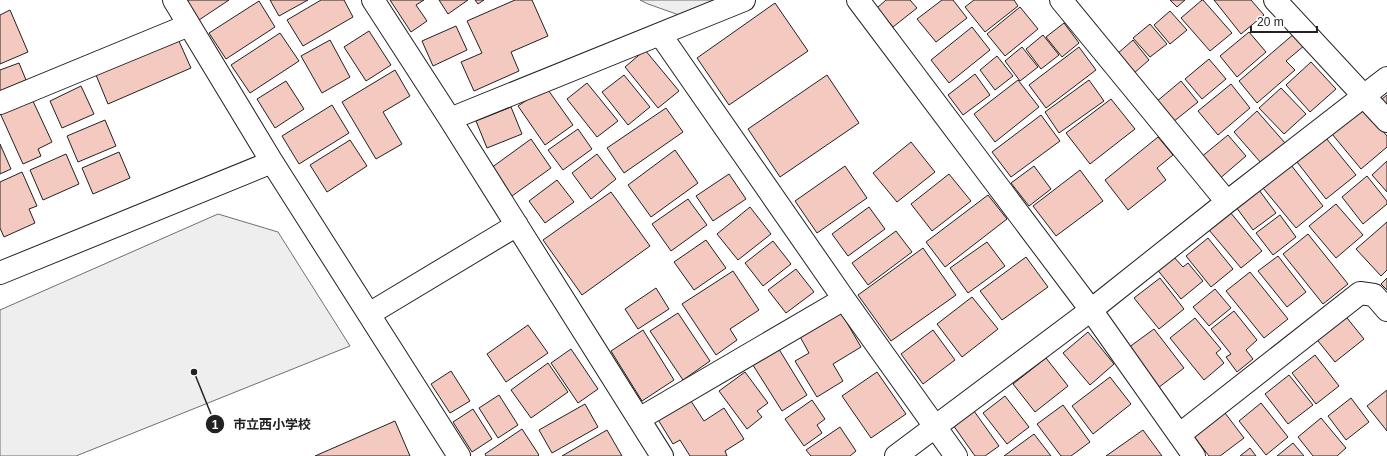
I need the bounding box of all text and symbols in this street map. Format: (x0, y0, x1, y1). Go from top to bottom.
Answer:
scale bar (1251, 8, 1317, 34)
text: 20 m (1257, 15, 1284, 29)
callout: 市立西小学校 (205, 412, 319, 437)
text: 市立西小学校 (233, 417, 311, 432)
text: 1 (212, 418, 219, 432)

